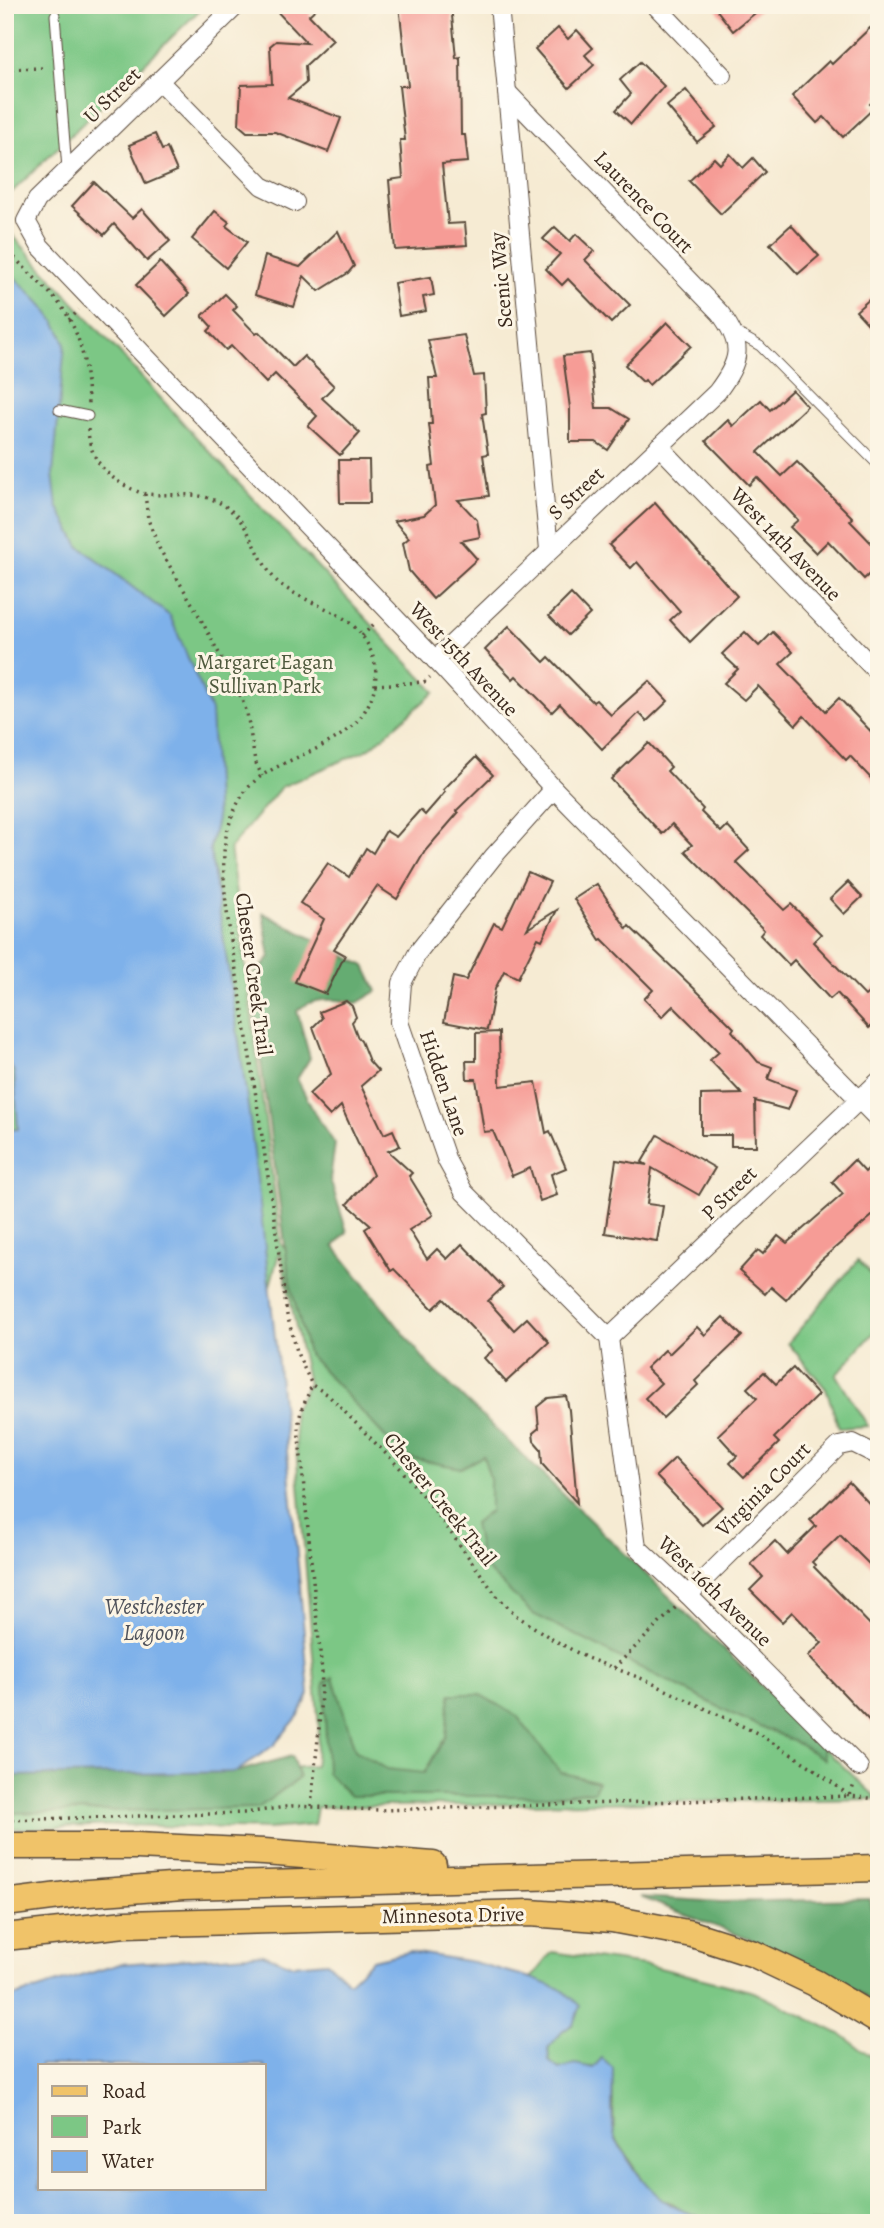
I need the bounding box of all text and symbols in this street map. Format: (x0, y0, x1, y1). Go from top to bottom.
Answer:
street label: U Street (77, 61, 147, 129)
street label: Laurence Court (588, 145, 700, 259)
street label: Scenic Way (483, 230, 519, 329)
street label: S Street (542, 460, 610, 526)
street label: West 14th Avenue (724, 480, 848, 607)
street label: West 15th Avenue (403, 595, 525, 723)
park label: Margaret Eagan Sullivan Park (196, 648, 334, 700)
street label: Chester Creek Trail (229, 891, 279, 1057)
street label: Hidden Lane (413, 1026, 475, 1140)
street label: P Street (695, 1159, 763, 1226)
street label: Chester Creek Trail (377, 1426, 503, 1572)
street label: Virginia Court (709, 1435, 817, 1543)
street label: West 16th Avenue (651, 1529, 778, 1653)
water label: Westchester Lagoon (105, 1591, 205, 1648)
street label: Minnesota Drive (381, 1900, 525, 1930)
legend (38, 2064, 266, 2190)
text: Road (102, 2077, 146, 2105)
text: Park (102, 2113, 142, 2141)
text: Water (101, 2147, 154, 2175)

